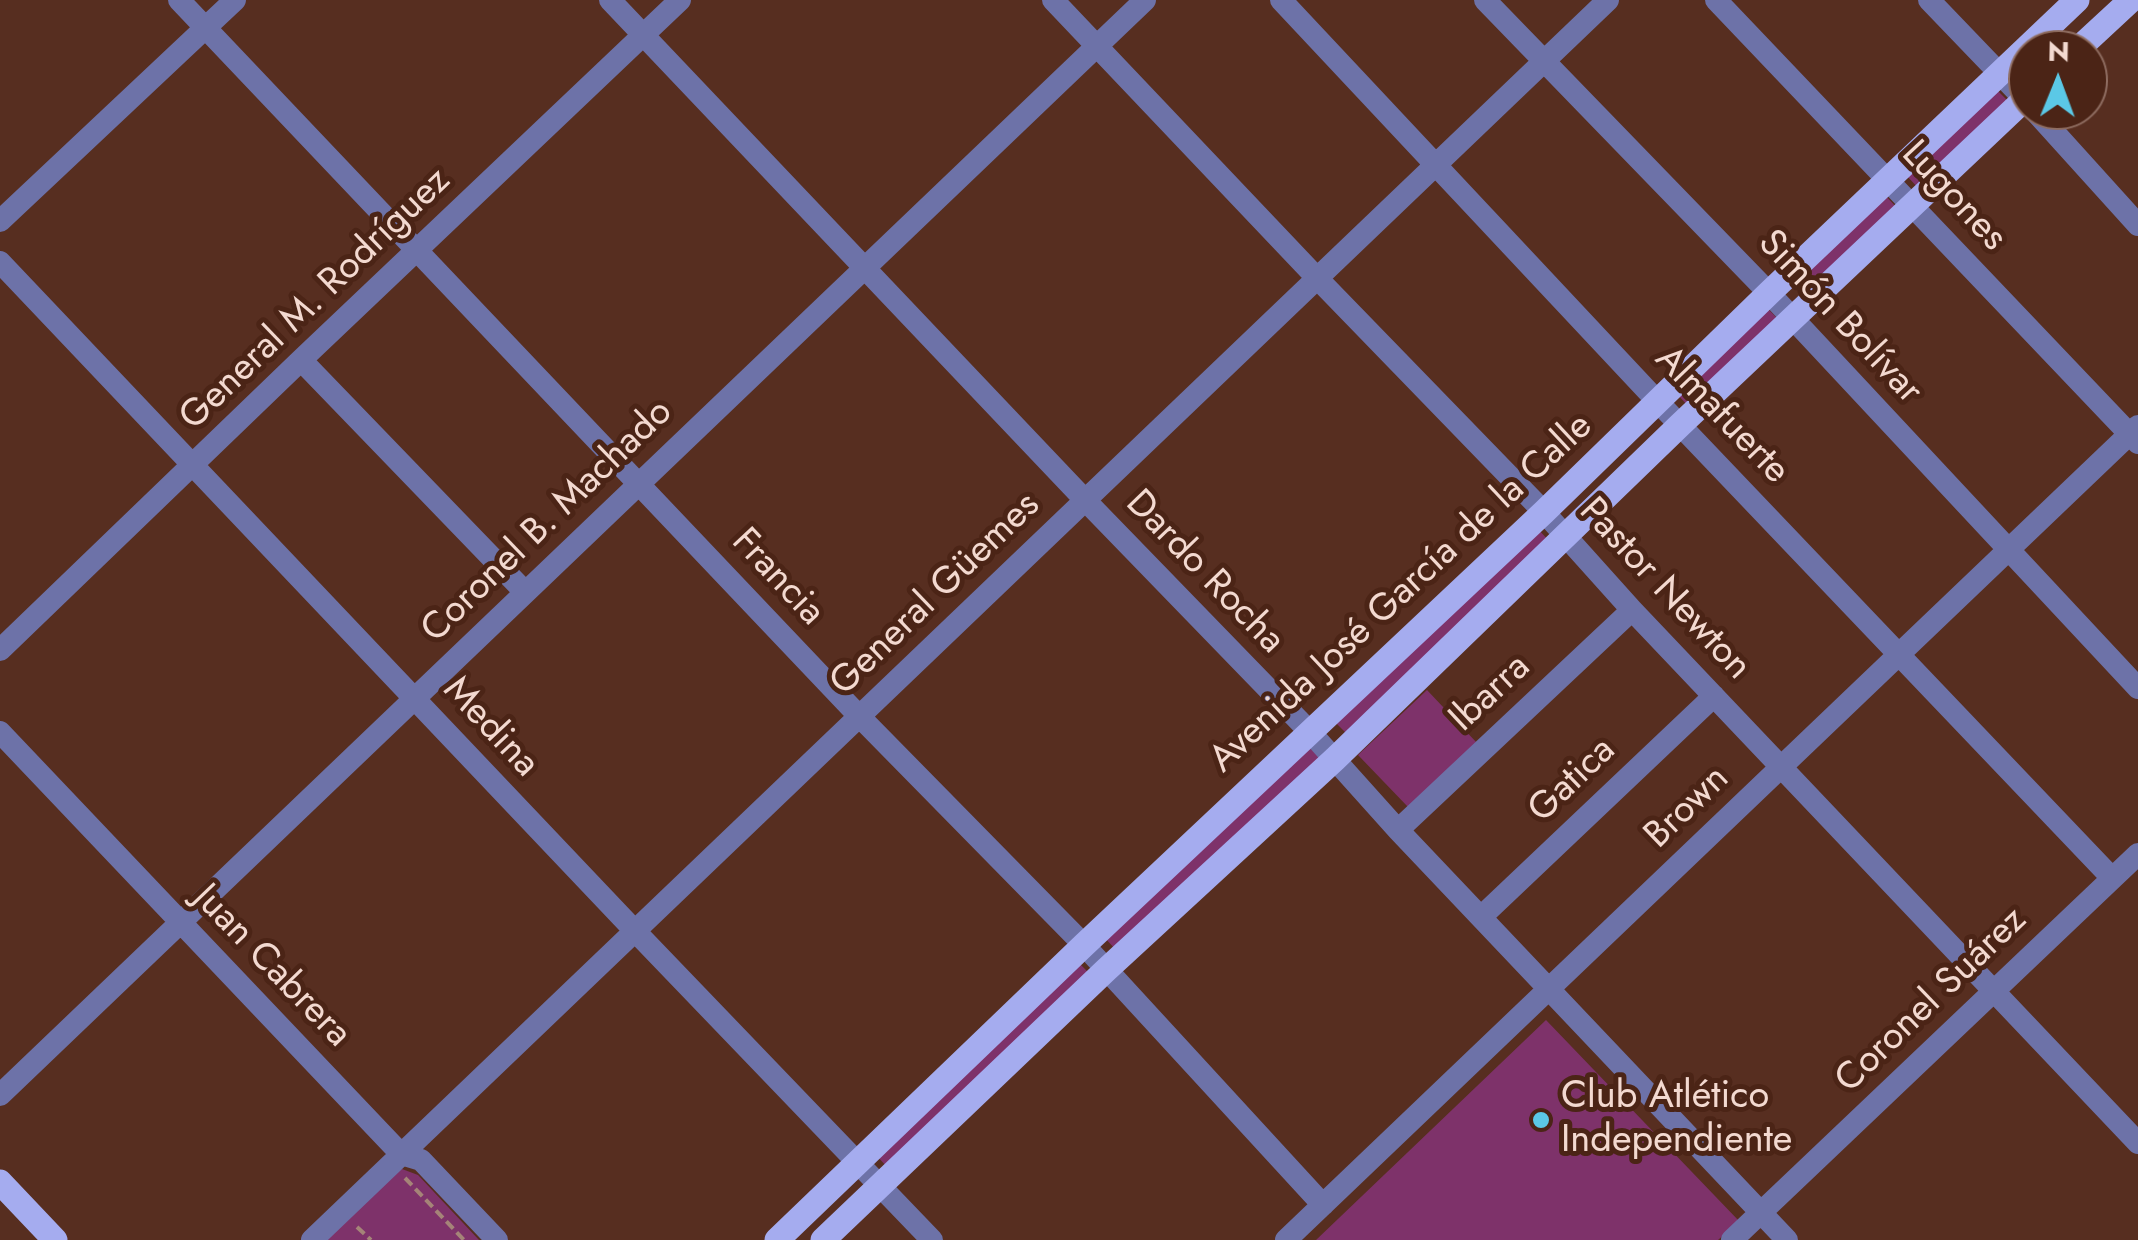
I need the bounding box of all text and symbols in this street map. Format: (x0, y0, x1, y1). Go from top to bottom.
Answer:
north arrow (2008, 30, 2108, 130)
text: N (2047, 31, 2070, 72)
street label: Lugones (1891, 133, 2015, 261)
street label: General M. Rodríguez (171, 159, 461, 441)
street label: Simón Bolívar (1747, 222, 1931, 414)
street label: Almafuerte (1644, 338, 1798, 494)
street label: Coronel B. Machado (413, 391, 683, 653)
street label: Avenida José García de la Calle (1201, 405, 1603, 783)
street label: Dardo Rocha (1115, 482, 1293, 664)
street label: General Güemes (822, 484, 1050, 706)
street label: Pastor Newton (1568, 490, 1760, 690)
street label: Francia (721, 520, 833, 636)
street label: Ibarra (1441, 645, 1541, 743)
street label: Medina (432, 669, 548, 787)
street label: Gatica (1520, 729, 1626, 833)
street label: Brown (1636, 757, 1740, 859)
street label: Juan Cabrera (182, 876, 360, 1058)
street label: Coronel Suárez (1827, 899, 2037, 1103)
place label: Club Atlético Independiente (1561, 1075, 1792, 1164)
marker: Club Atlético Independiente (1530, 1109, 1552, 1131)

